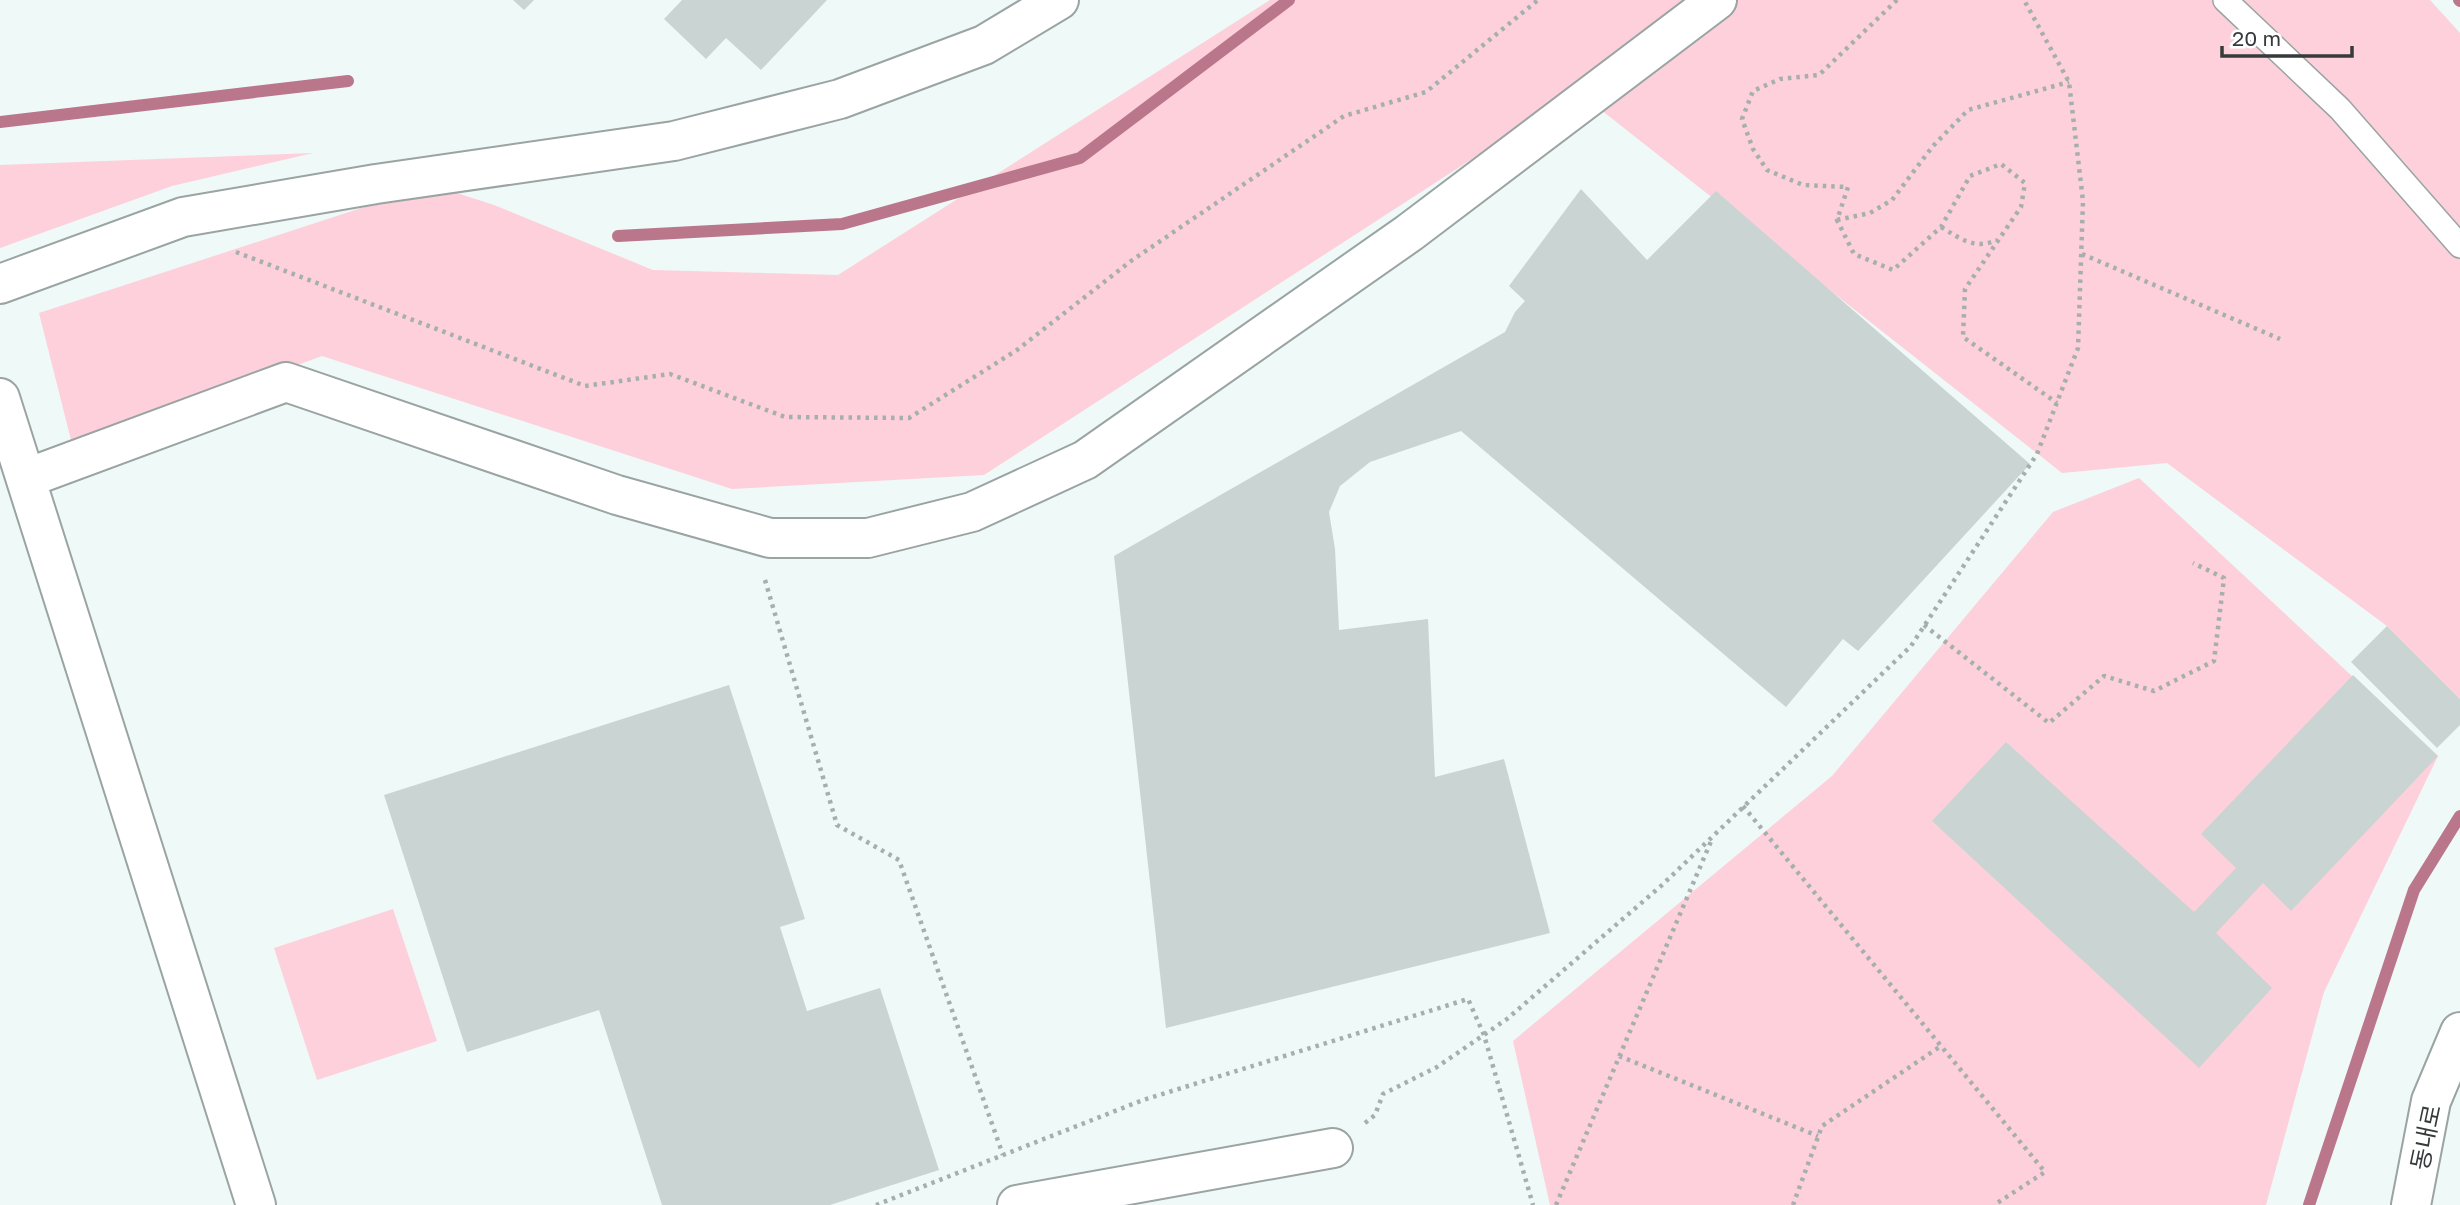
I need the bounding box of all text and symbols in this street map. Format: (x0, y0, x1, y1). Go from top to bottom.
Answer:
scale bar (2222, 14, 2352, 58)
text: 20 m (2232, 25, 2281, 51)
street label: 동내로 (2404, 1102, 2446, 1172)

